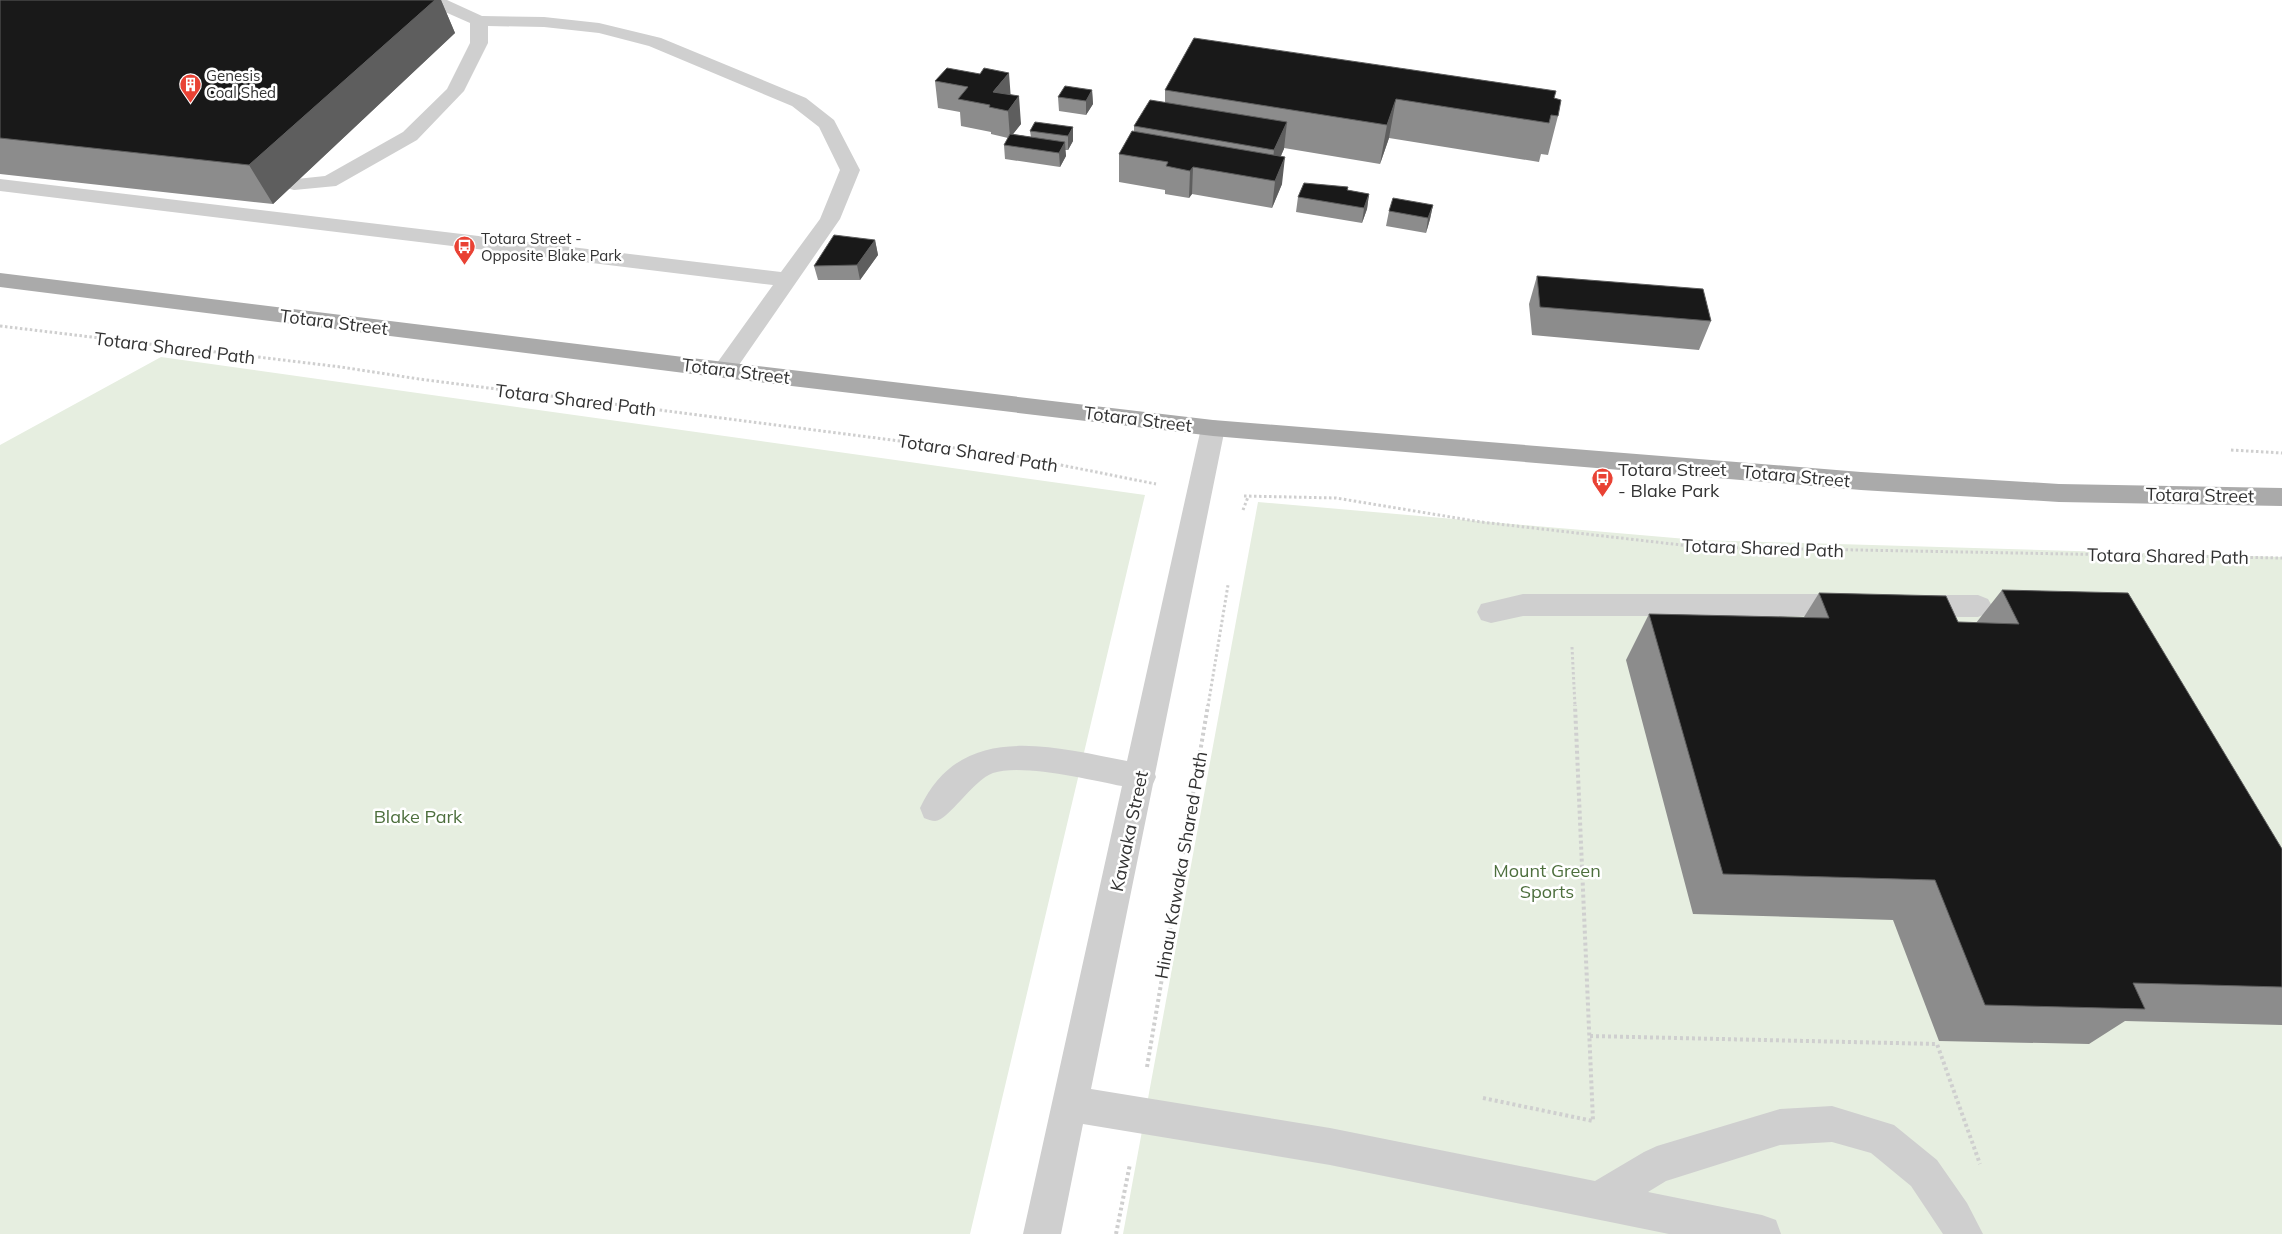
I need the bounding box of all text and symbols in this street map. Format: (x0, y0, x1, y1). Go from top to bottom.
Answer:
place label: Genesis Coal Shed (206, 66, 276, 102)
building icon: Genesis Coal Shed (178, 72, 202, 103)
place label: Totara Street - Opposite Blake Park (481, 229, 622, 265)
bus stop icon: Totara Street - Opposite Blake Park (453, 235, 477, 266)
street label: Totara Street (279, 304, 389, 340)
street label: Totara Shared Path (93, 327, 257, 369)
street label: Totara Street (681, 353, 791, 389)
street label: Totara Shared Path (494, 379, 658, 421)
street label: Totara Street (1083, 401, 1193, 437)
street label: Totara Shared Path (896, 429, 1060, 477)
place label: Totara Street - Blake Park (1618, 458, 1727, 502)
street label: Totara Street (1741, 460, 1851, 492)
bus stop icon: Totara Street - Blake Park (1590, 467, 1614, 498)
street label: Totara Street (2146, 483, 2254, 507)
street label: Totara Shared Path (1682, 534, 1844, 562)
street label: Totara Shared Path (2087, 543, 2249, 569)
street label: Hinau Kawaka Shared Path (1150, 749, 1212, 981)
street label: Kawaka Street (1105, 769, 1153, 893)
park label: Blake Park (374, 805, 463, 828)
park label: Mount Green Sports (1493, 859, 1601, 903)

